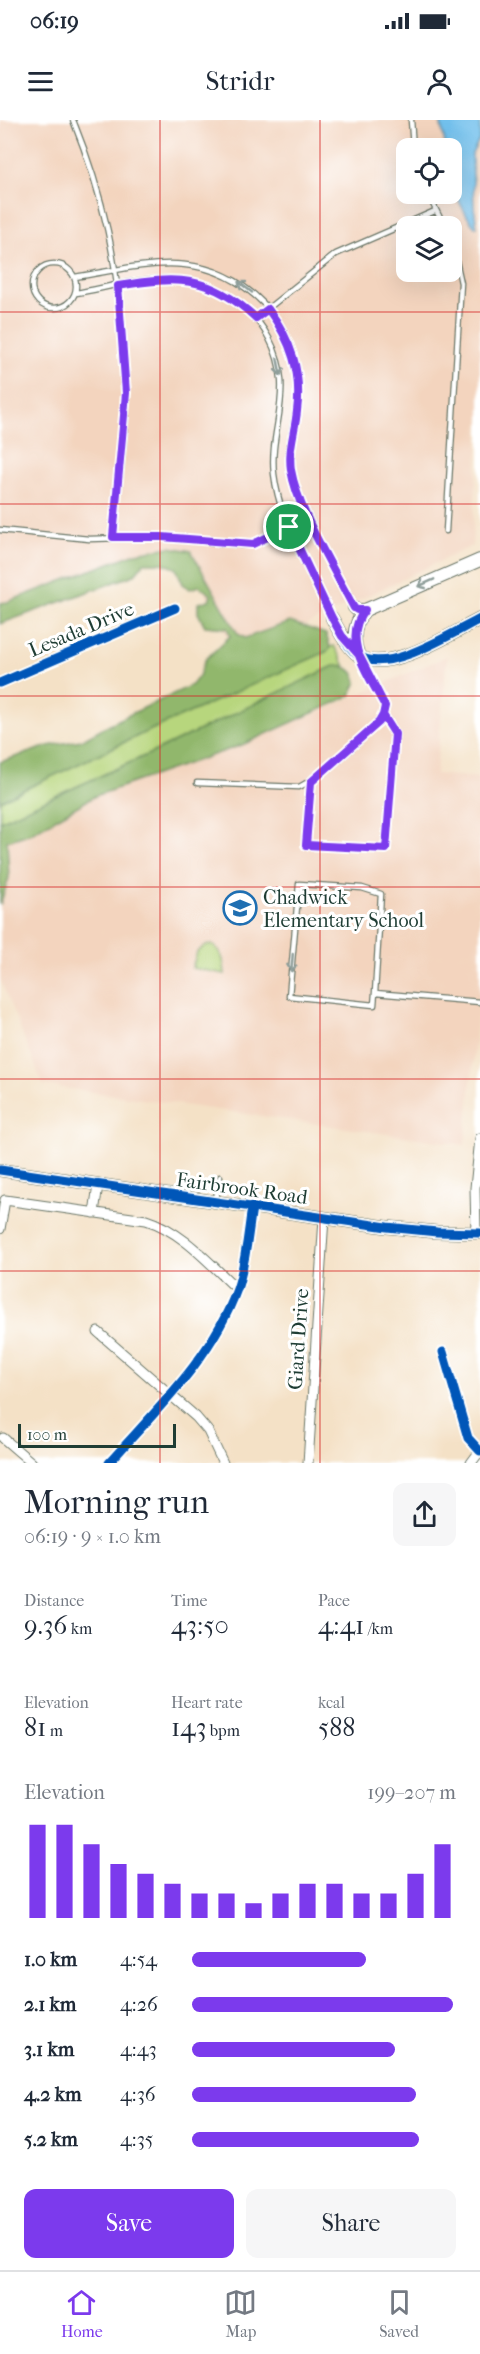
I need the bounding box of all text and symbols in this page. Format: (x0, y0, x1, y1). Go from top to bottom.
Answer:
text: 06:19 (30, 8, 79, 34)
icon: menu (24, 65, 57, 98)
text: Stridr (205, 65, 275, 97)
icon: person (423, 65, 456, 98)
map controls (396, 138, 462, 282)
button: locate (396, 138, 462, 204)
button: layers (396, 216, 462, 282)
one-way arrow (237, 281, 253, 294)
one-way arrow (274, 357, 285, 376)
pin (263, 501, 314, 552)
icon: arrive (272, 510, 305, 543)
one-way arrow (417, 578, 435, 590)
street label: Lesada Drive (25, 597, 137, 662)
place label: Chadwick Elementary School (263, 886, 425, 932)
school or university icon: Chadwick Elementary School (222, 890, 258, 926)
one-way arrow (286, 953, 297, 973)
street label: Fairbrook Road (175, 1168, 310, 1209)
street label: Giard Drive (283, 1287, 314, 1391)
scale bar (18, 1421, 176, 1448)
text: 100 m (27, 1425, 67, 1444)
text: Morning run (24, 1483, 209, 1522)
button: share (393, 1483, 456, 1546)
text: 06:19 · 9 × 1.0 km (24, 1525, 161, 1548)
text: Distance (24, 1591, 84, 1610)
text: Time (171, 1591, 207, 1610)
text: Pace (318, 1591, 350, 1610)
text: 9.36 (24, 1610, 67, 1641)
text: 43:50 (171, 1610, 229, 1641)
text: 4:41 (318, 1610, 364, 1641)
text: km (67, 1619, 92, 1638)
text: /km (364, 1619, 393, 1638)
text: Elevation (24, 1693, 89, 1712)
text: Heart rate (171, 1693, 243, 1712)
text: kcal (318, 1693, 345, 1712)
text: 81 (24, 1712, 46, 1743)
text: 143 (171, 1712, 206, 1743)
text: 588 (318, 1712, 355, 1743)
text: m (46, 1721, 63, 1740)
text: bpm (206, 1721, 240, 1740)
text: Elevation (24, 1781, 105, 1804)
text: 199–207 m (367, 1781, 456, 1804)
text: 1.0 km (24, 1948, 77, 1971)
text: 4:54 (120, 1948, 157, 1971)
text: 2.1 km (24, 1993, 77, 2016)
text: 4:26 (120, 1993, 158, 2016)
text: 3.1 km (24, 2038, 74, 2061)
text: 4:43 (120, 2038, 157, 2061)
text: 4.2 km (24, 2083, 82, 2106)
text: 4:36 (120, 2083, 156, 2106)
text: 5.2 km (24, 2128, 78, 2151)
text: 4:35 (120, 2128, 154, 2151)
button: Save (24, 2189, 234, 2258)
button: Share (246, 2189, 456, 2258)
tab: Home (61, 2286, 103, 2341)
tab: Map (224, 2286, 257, 2341)
tab: Saved (379, 2286, 419, 2341)

